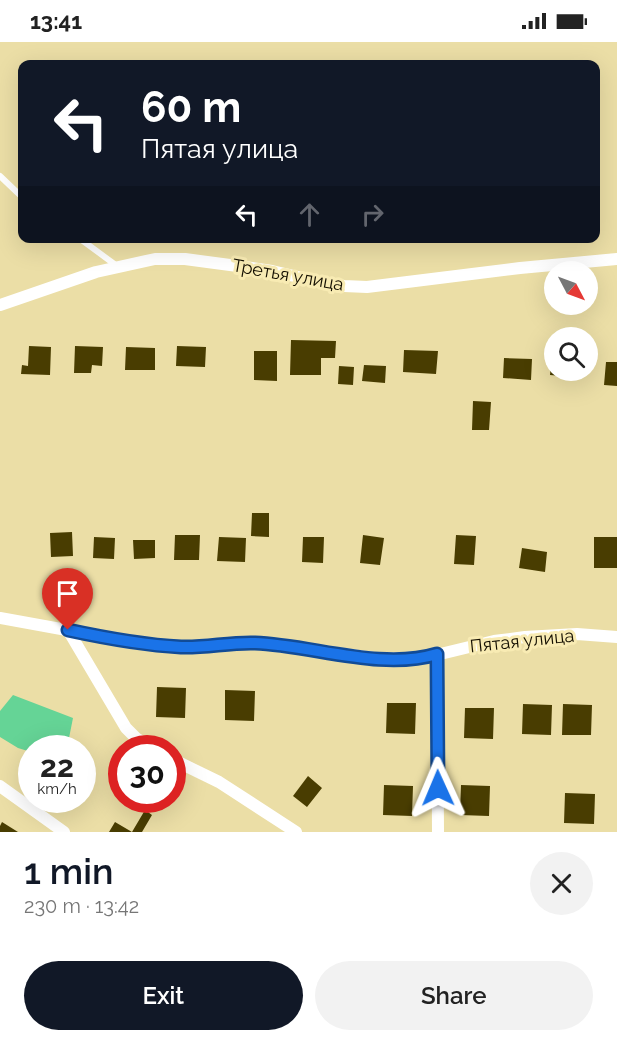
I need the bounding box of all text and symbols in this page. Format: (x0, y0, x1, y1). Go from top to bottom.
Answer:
text: 13:41 (30, 8, 82, 34)
text: 60 m (141, 83, 241, 132)
icon: left (42, 84, 120, 162)
text: Пятая улица (141, 133, 298, 164)
icon: left (230, 198, 263, 231)
icon: ahead (293, 198, 326, 231)
icon: right (356, 198, 389, 231)
street label: Третья улица (231, 254, 345, 295)
north arrow (544, 261, 598, 315)
map controls (544, 261, 598, 381)
button: search (544, 327, 598, 381)
pin (42, 568, 93, 630)
icon: arrive (51, 577, 84, 610)
street label: Пятая улица (469, 625, 575, 656)
speed limit sign: 30 (108, 735, 186, 813)
text: 22 (40, 749, 74, 784)
position arrow (406, 756, 470, 820)
text: km/h (37, 780, 77, 798)
text: 1 min (24, 850, 113, 892)
button: close (530, 852, 593, 915)
text: 230 m · 13:42 (24, 894, 139, 918)
button: Exit (24, 961, 303, 1030)
button: Share (315, 961, 593, 1030)

